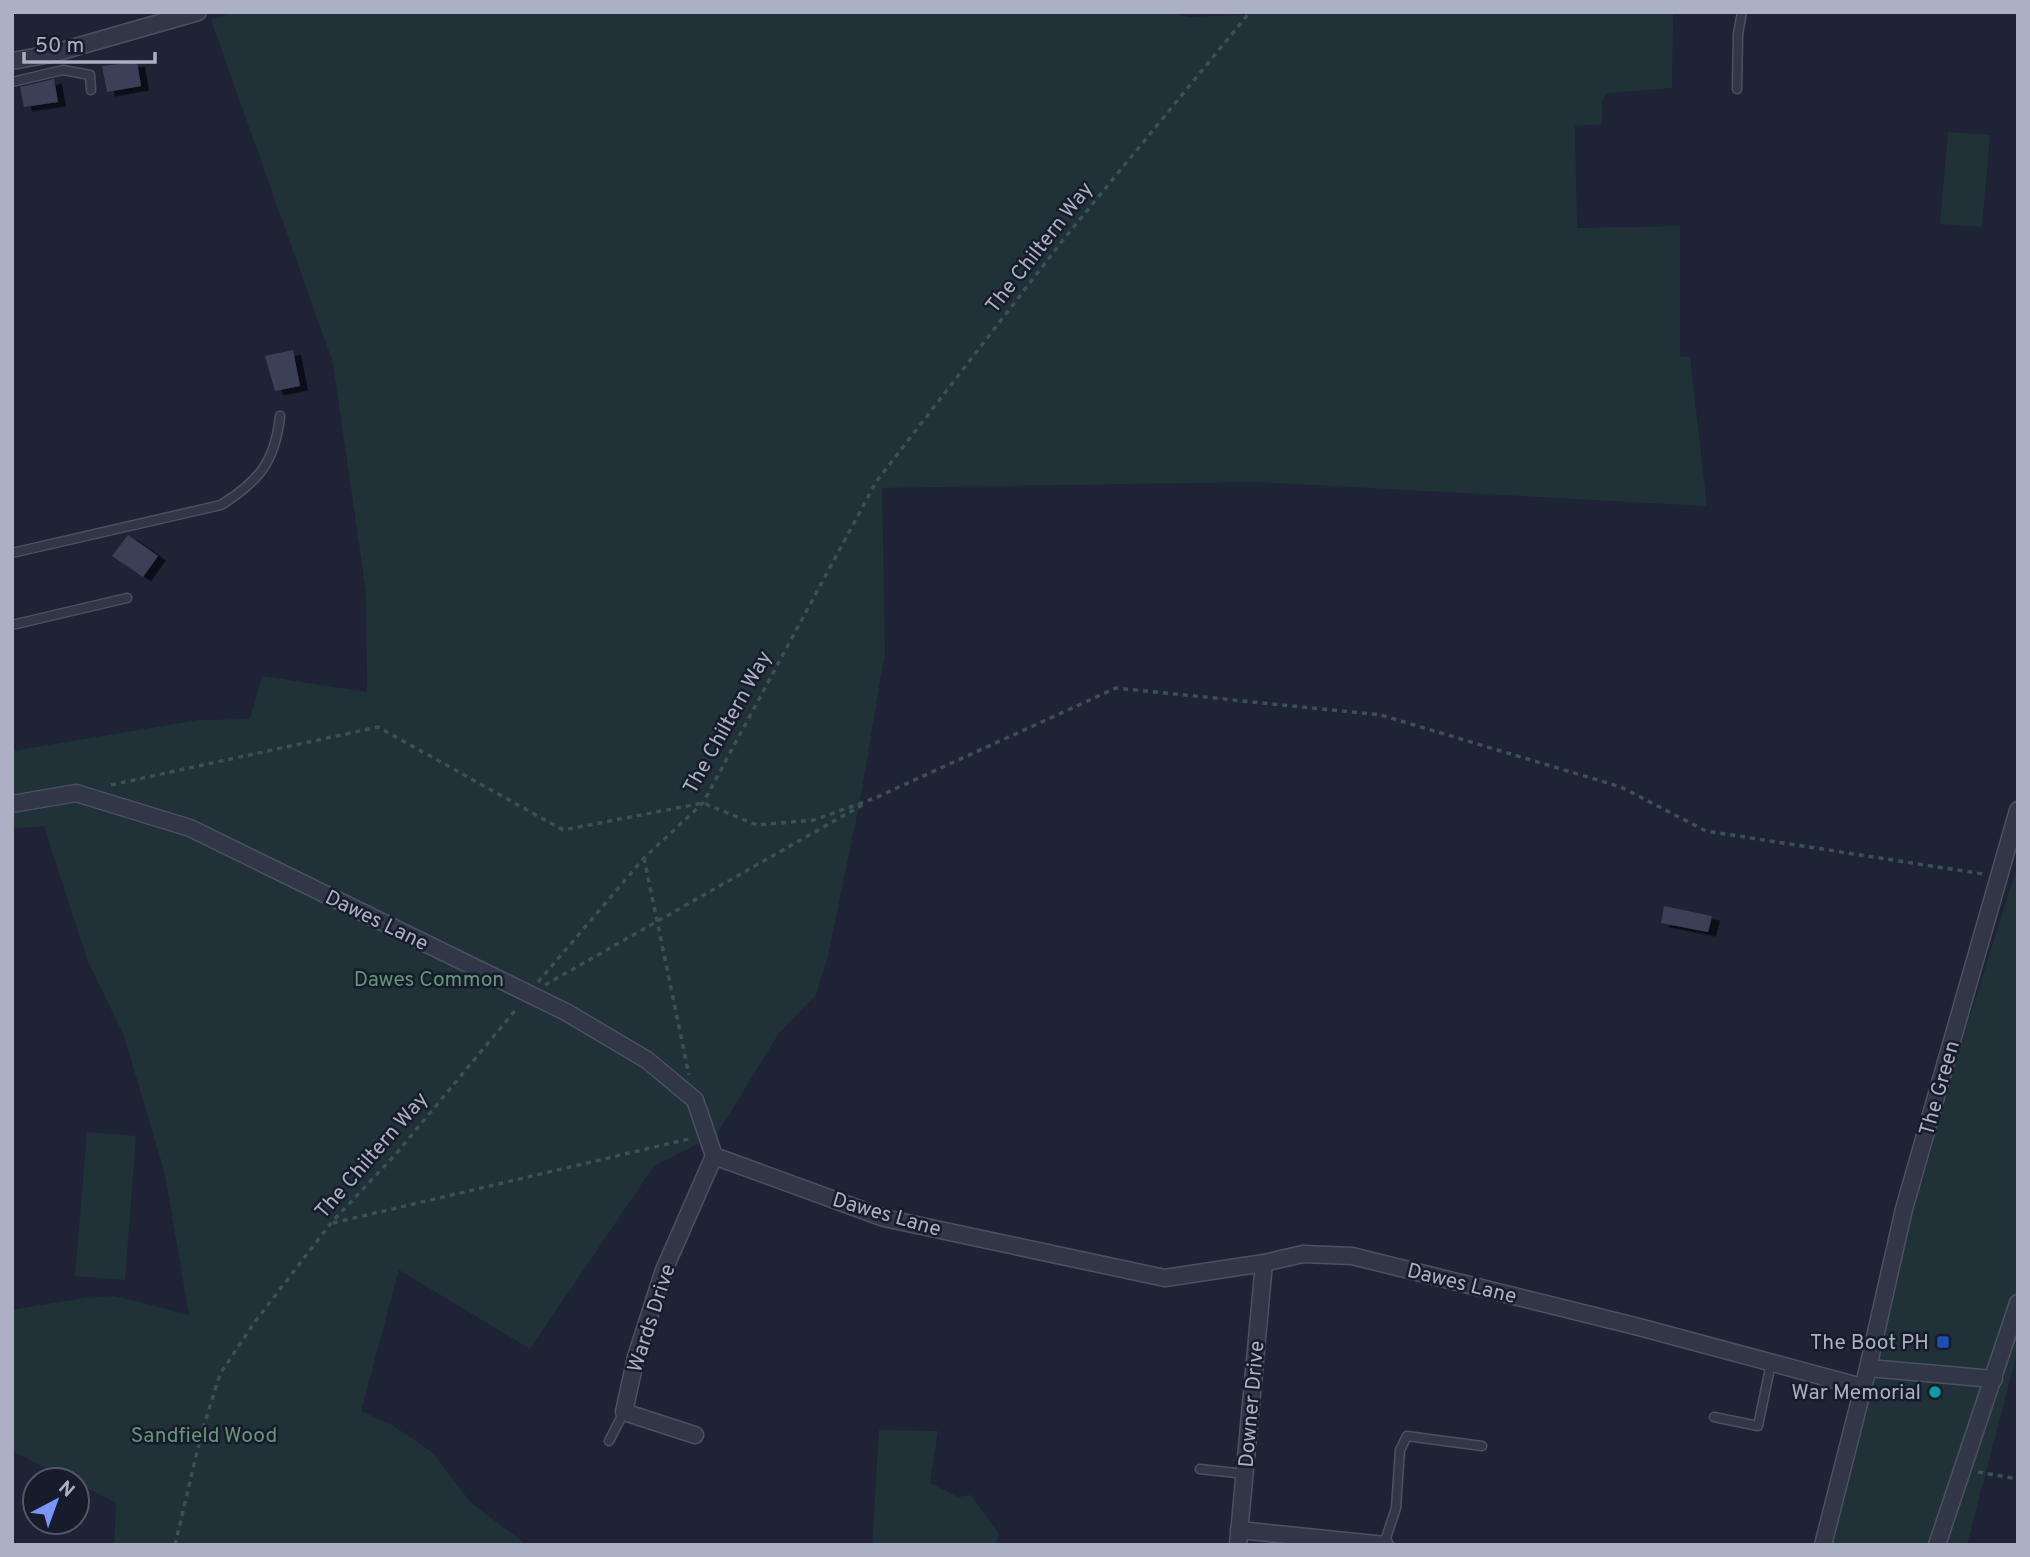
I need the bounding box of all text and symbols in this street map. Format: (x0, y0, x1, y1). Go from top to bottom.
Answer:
scale bar (24, 21, 156, 65)
text: 50 m (35, 33, 84, 60)
street label: The Chiltern Way (980, 177, 1100, 319)
street label: The Chiltern Way (678, 646, 779, 799)
street label: Dawes Lane (320, 885, 433, 958)
park label: Dawes Common (354, 967, 504, 994)
street label: The Green (1914, 1038, 1967, 1139)
street label: The Chiltern Way (310, 1087, 435, 1225)
street label: Dawes Lane (829, 1187, 944, 1244)
street label: Dawes Lane (1404, 1258, 1519, 1311)
street label: Wards Drive (622, 1261, 683, 1376)
place label: The Boot PH (1810, 1330, 1929, 1357)
marker: The Boot PH (1935, 1334, 1951, 1350)
street label: Downer Drive (1234, 1340, 1271, 1469)
place label: War Memorial (1791, 1380, 1921, 1407)
marker: War Memorial (1927, 1384, 1943, 1400)
park label: Sandfield Wood (131, 1423, 277, 1450)
north arrow (21, 1466, 91, 1536)
text: N (53, 1476, 79, 1503)

